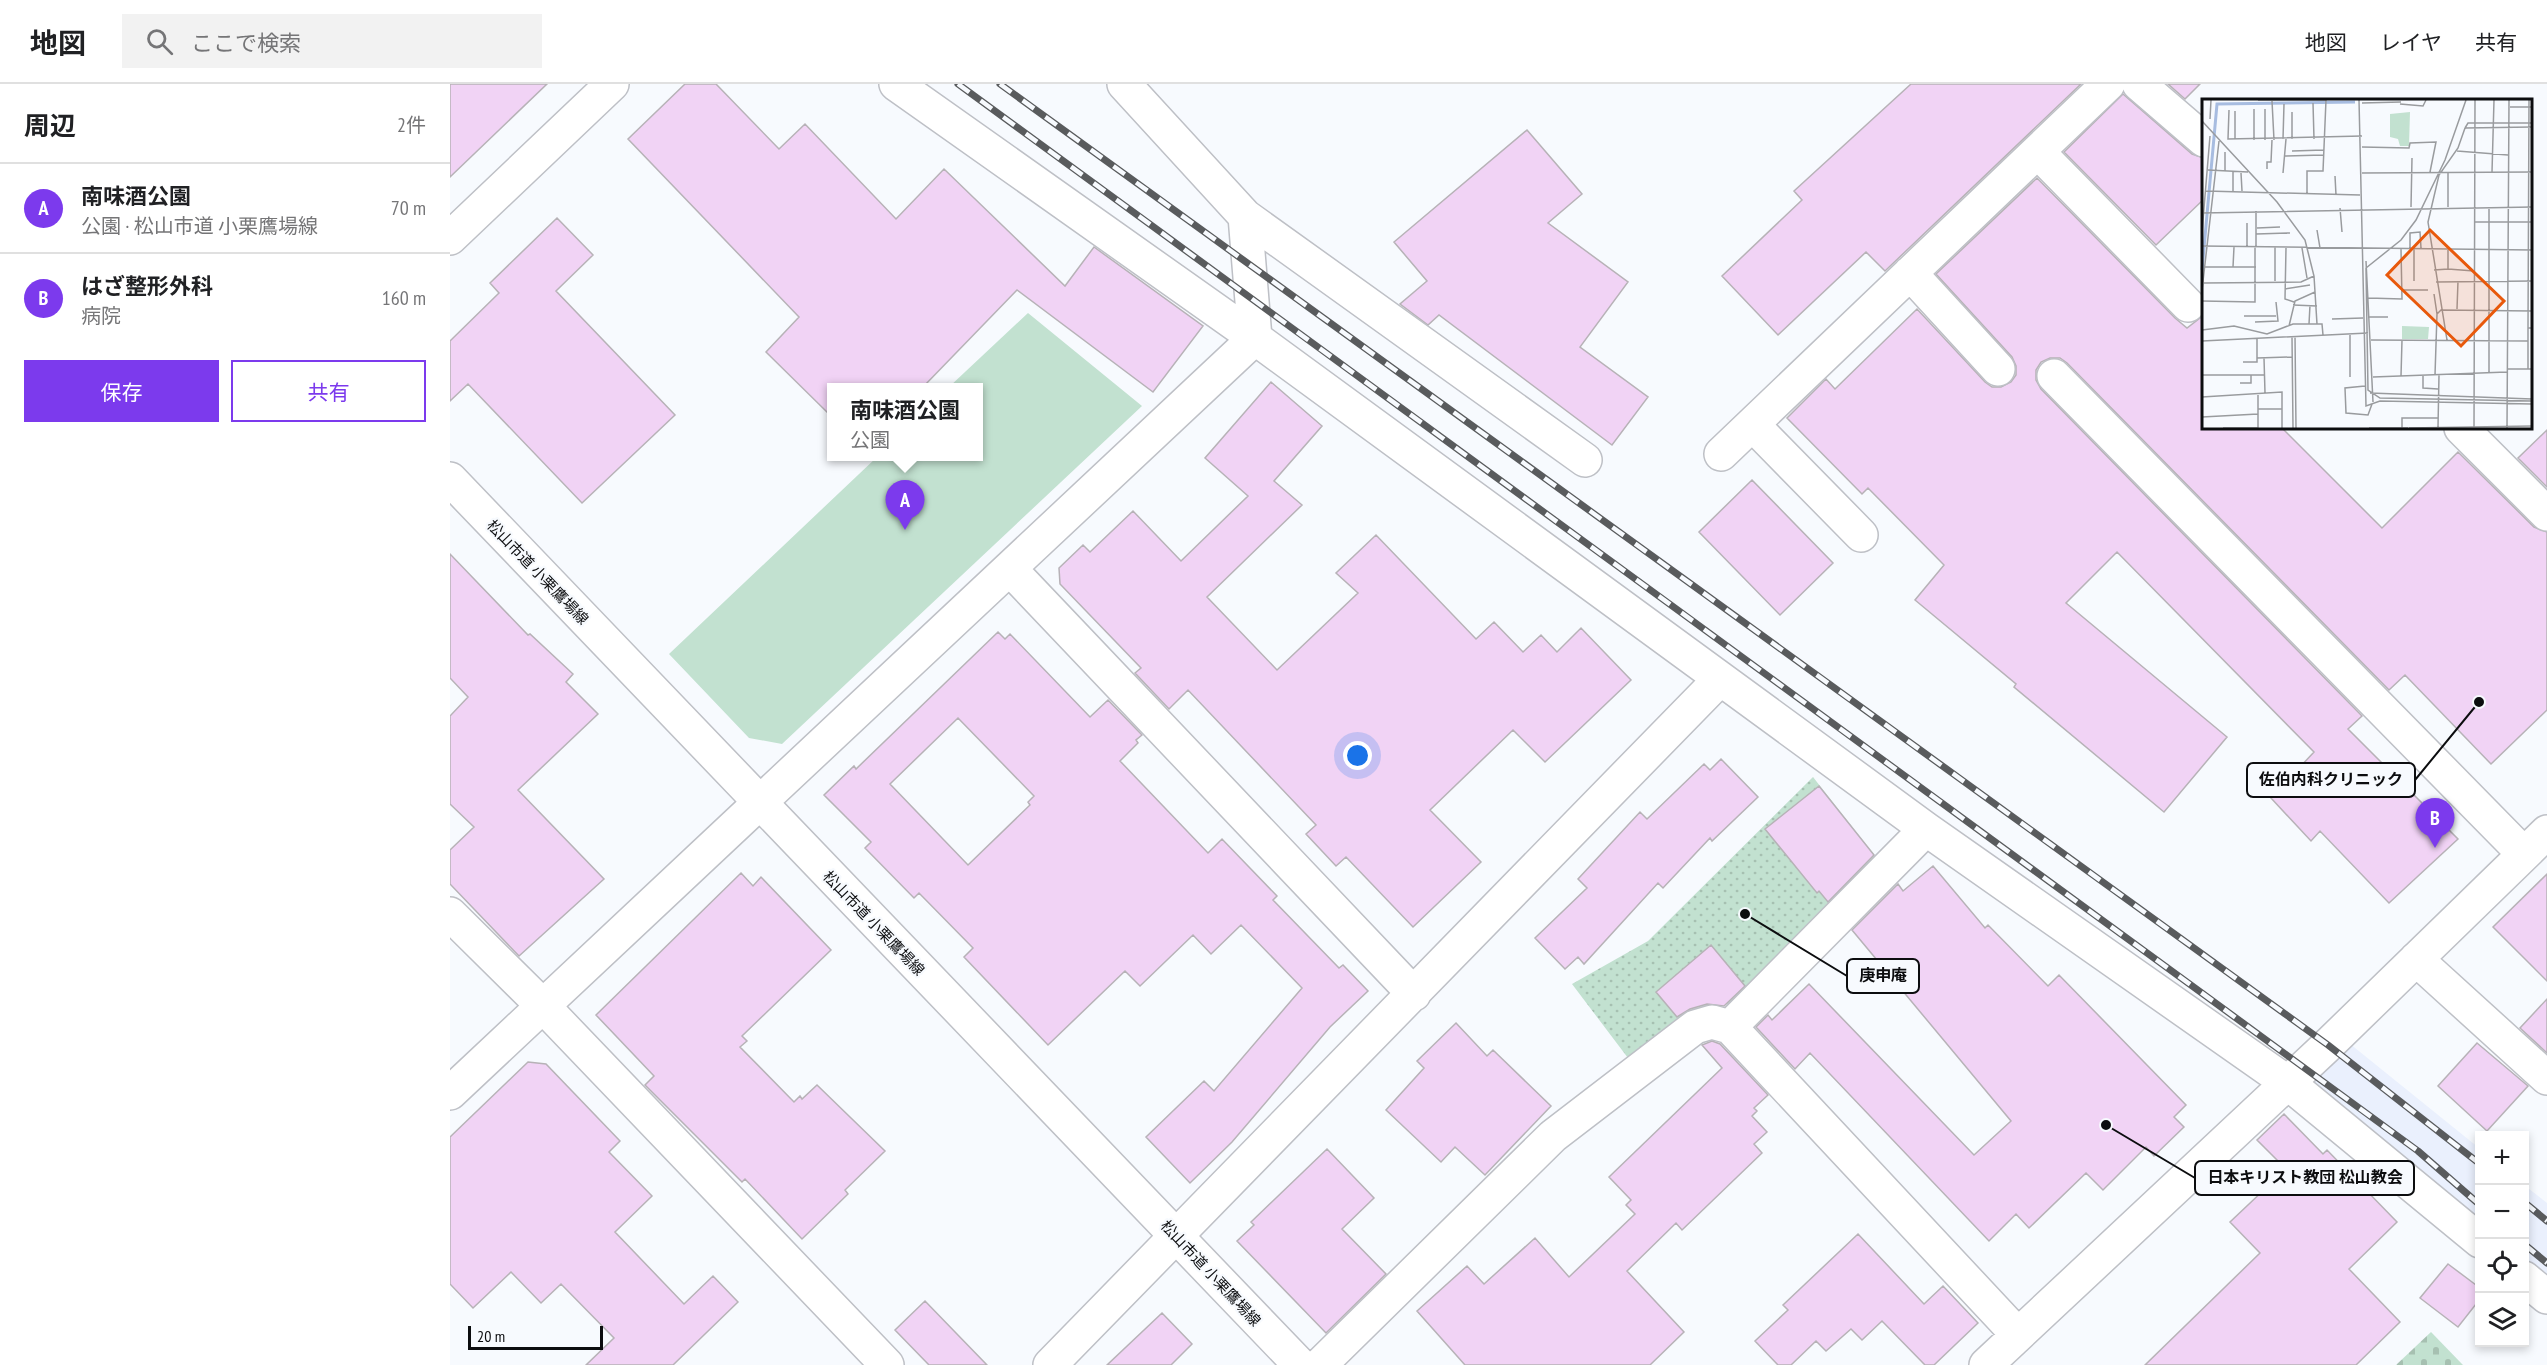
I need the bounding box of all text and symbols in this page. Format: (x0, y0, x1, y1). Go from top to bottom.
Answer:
search box (122, 14, 542, 68)
text: 地図 (30, 24, 86, 61)
icon: search (143, 25, 176, 58)
text: ここで検索 (191, 29, 301, 57)
text: 地図 (2305, 29, 2347, 56)
text: レイヤ (2380, 29, 2442, 56)
text: 共有 (2475, 29, 2517, 56)
inset map (2202, 99, 2532, 429)
text: 周辺 (24, 109, 76, 142)
text: 2件 (397, 112, 426, 138)
text: 南味酒公園 (81, 182, 191, 210)
text: A (38, 195, 49, 221)
text: 70 m (391, 195, 426, 221)
text: 公園 · 松山市道 小栗鷹場線 (81, 213, 318, 239)
text: はざ整形外科 (81, 272, 213, 300)
text: B (39, 285, 48, 311)
text: 160 m (382, 285, 426, 311)
text: 病院 (81, 303, 121, 329)
button: 保存 (24, 360, 219, 422)
button: 共有 (231, 360, 426, 422)
popup (827, 383, 983, 461)
text: 南味酒公園 (850, 396, 960, 424)
text: 公園 (850, 427, 890, 453)
pin: A (886, 480, 924, 530)
street label: 松山市道 小栗鷹場線 (483, 516, 593, 628)
your location (1343, 741, 1372, 770)
callout: 佐伯内科クリニック (2247, 763, 2415, 797)
text: 佐伯内科クリニック (2258, 769, 2403, 789)
pin: B (2416, 798, 2454, 848)
street label: 松山市道 小栗鷹場線 (819, 867, 929, 979)
callout: 庚申庵 (1847, 959, 1919, 993)
text: 庚申庵 (1859, 965, 1907, 985)
map controls (2475, 1131, 2529, 1347)
button: + (2475, 1131, 2529, 1185)
callout: 日本キリスト教団 松山教会 (2195, 1161, 2414, 1195)
text: 日本キリスト教団 松山教会 (2207, 1167, 2403, 1187)
button: − (2475, 1185, 2529, 1239)
street label: 松山市道 小栗鷹場線 (1157, 1216, 1265, 1330)
button: locate (2475, 1239, 2529, 1293)
button: layers (2475, 1293, 2529, 1347)
scale bar (468, 1323, 603, 1350)
text: 20 m (477, 1326, 505, 1346)

